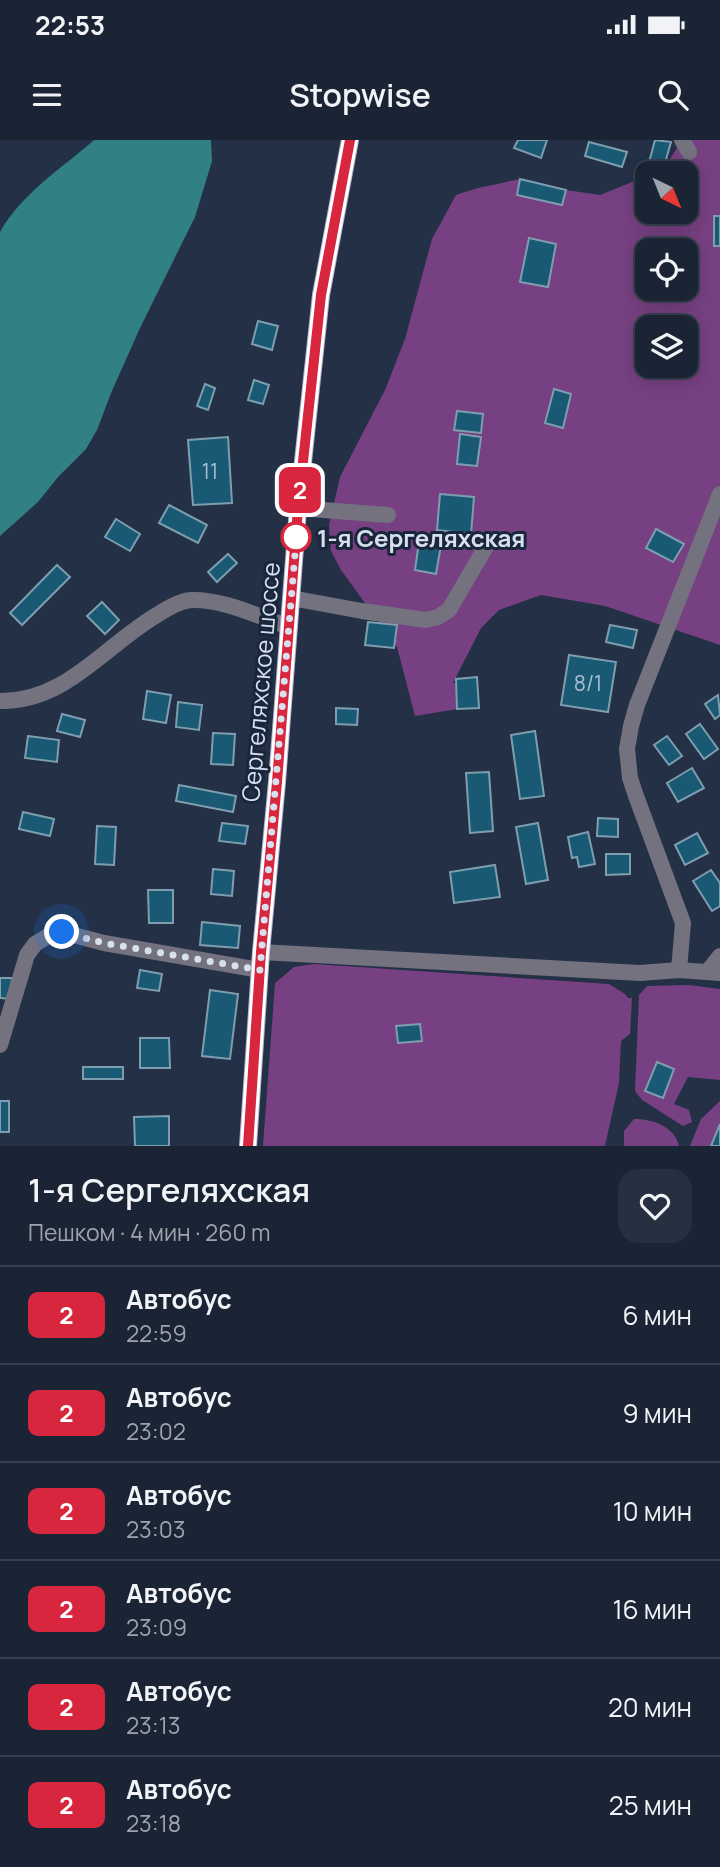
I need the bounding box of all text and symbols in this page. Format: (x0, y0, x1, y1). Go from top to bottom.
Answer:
text: 22:53 (35, 7, 105, 43)
text: Stopwise (289, 73, 431, 117)
icon: menu (28, 76, 66, 114)
icon: search (654, 76, 692, 114)
north arrow (635, 161, 698, 224)
map controls (635, 161, 698, 378)
button: locate (635, 238, 698, 301)
button: layers (635, 315, 698, 378)
house number: 11 (202, 457, 218, 485)
line badge: 2 (277, 467, 323, 513)
text: 2 (293, 473, 307, 506)
place label: 1-я Сергеляхская (317, 521, 525, 554)
marker: 1-я Сергеляхская (281, 522, 311, 552)
street label: Сергеляхское шоссе (233, 561, 287, 803)
house number: 8/1 (574, 669, 602, 697)
your location (44, 914, 79, 949)
text: 1-я Сергеляхская (28, 1167, 310, 1212)
button: heart (618, 1169, 692, 1243)
text: Пешком · 4 мин · 260 m (28, 1216, 271, 1248)
text: Автобус (126, 1281, 232, 1317)
text: 6 мин (623, 1297, 692, 1333)
text: 2 (59, 1298, 74, 1331)
text: 22:59 (126, 1317, 187, 1349)
text: Автобус (126, 1379, 232, 1415)
text: 9 мин (623, 1395, 692, 1431)
text: 2 (59, 1396, 74, 1429)
text: 23:02 (126, 1415, 186, 1447)
text: Автобус (126, 1477, 232, 1513)
text: 10 мин (613, 1493, 692, 1529)
text: 2 (59, 1494, 74, 1527)
text: 23:03 (126, 1513, 185, 1545)
text: Автобус (126, 1575, 232, 1611)
text: 16 мин (612, 1591, 692, 1627)
text: 2 (59, 1592, 74, 1625)
text: 23:09 (126, 1611, 187, 1643)
text: Автобус (126, 1673, 232, 1709)
text: 20 мин (608, 1689, 692, 1725)
text: 2 (59, 1690, 74, 1723)
text: 23:13 (126, 1709, 180, 1741)
text: Автобус (126, 1771, 232, 1807)
text: 25 мин (609, 1787, 692, 1823)
text: 2 (59, 1788, 74, 1821)
text: 23:18 (126, 1807, 181, 1839)

